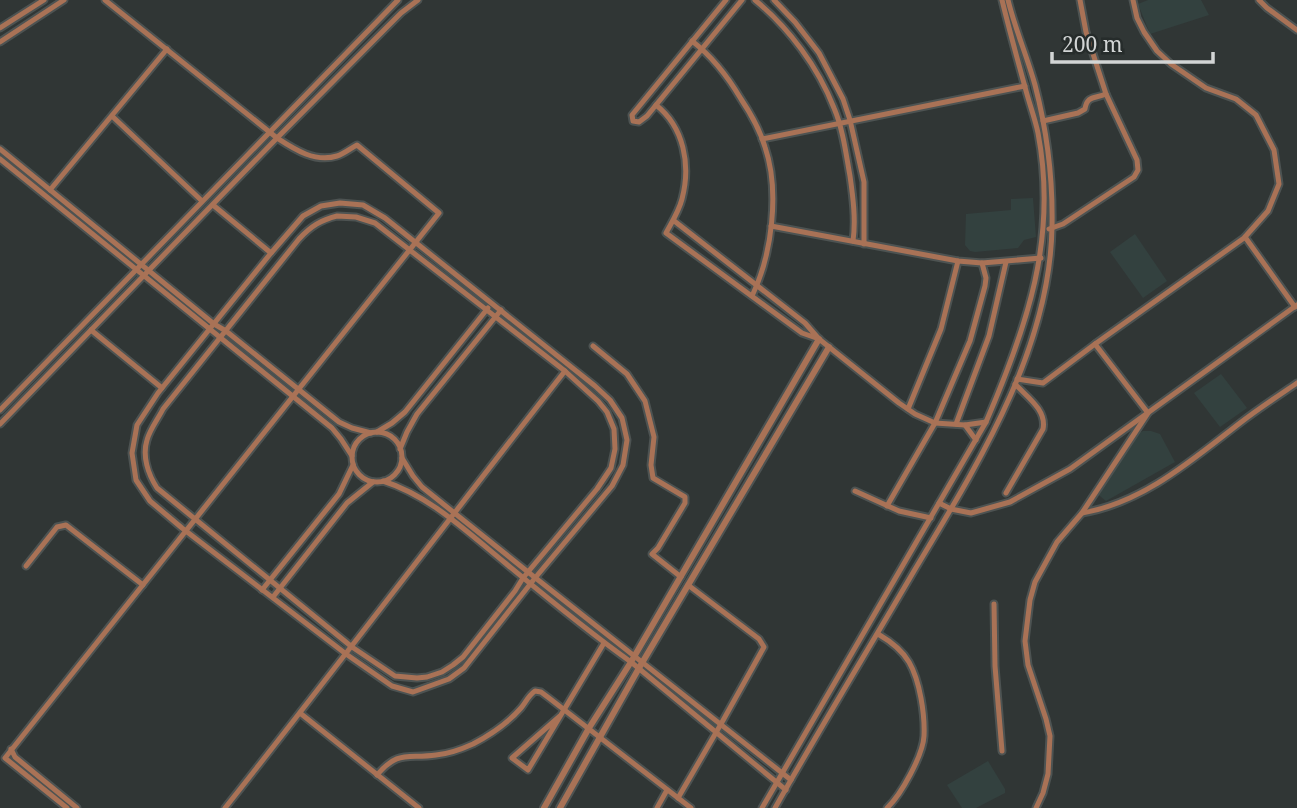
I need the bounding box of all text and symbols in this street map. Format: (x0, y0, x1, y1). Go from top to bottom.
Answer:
scale bar (1052, 21, 1213, 65)
text: 200 m (1062, 30, 1123, 58)

